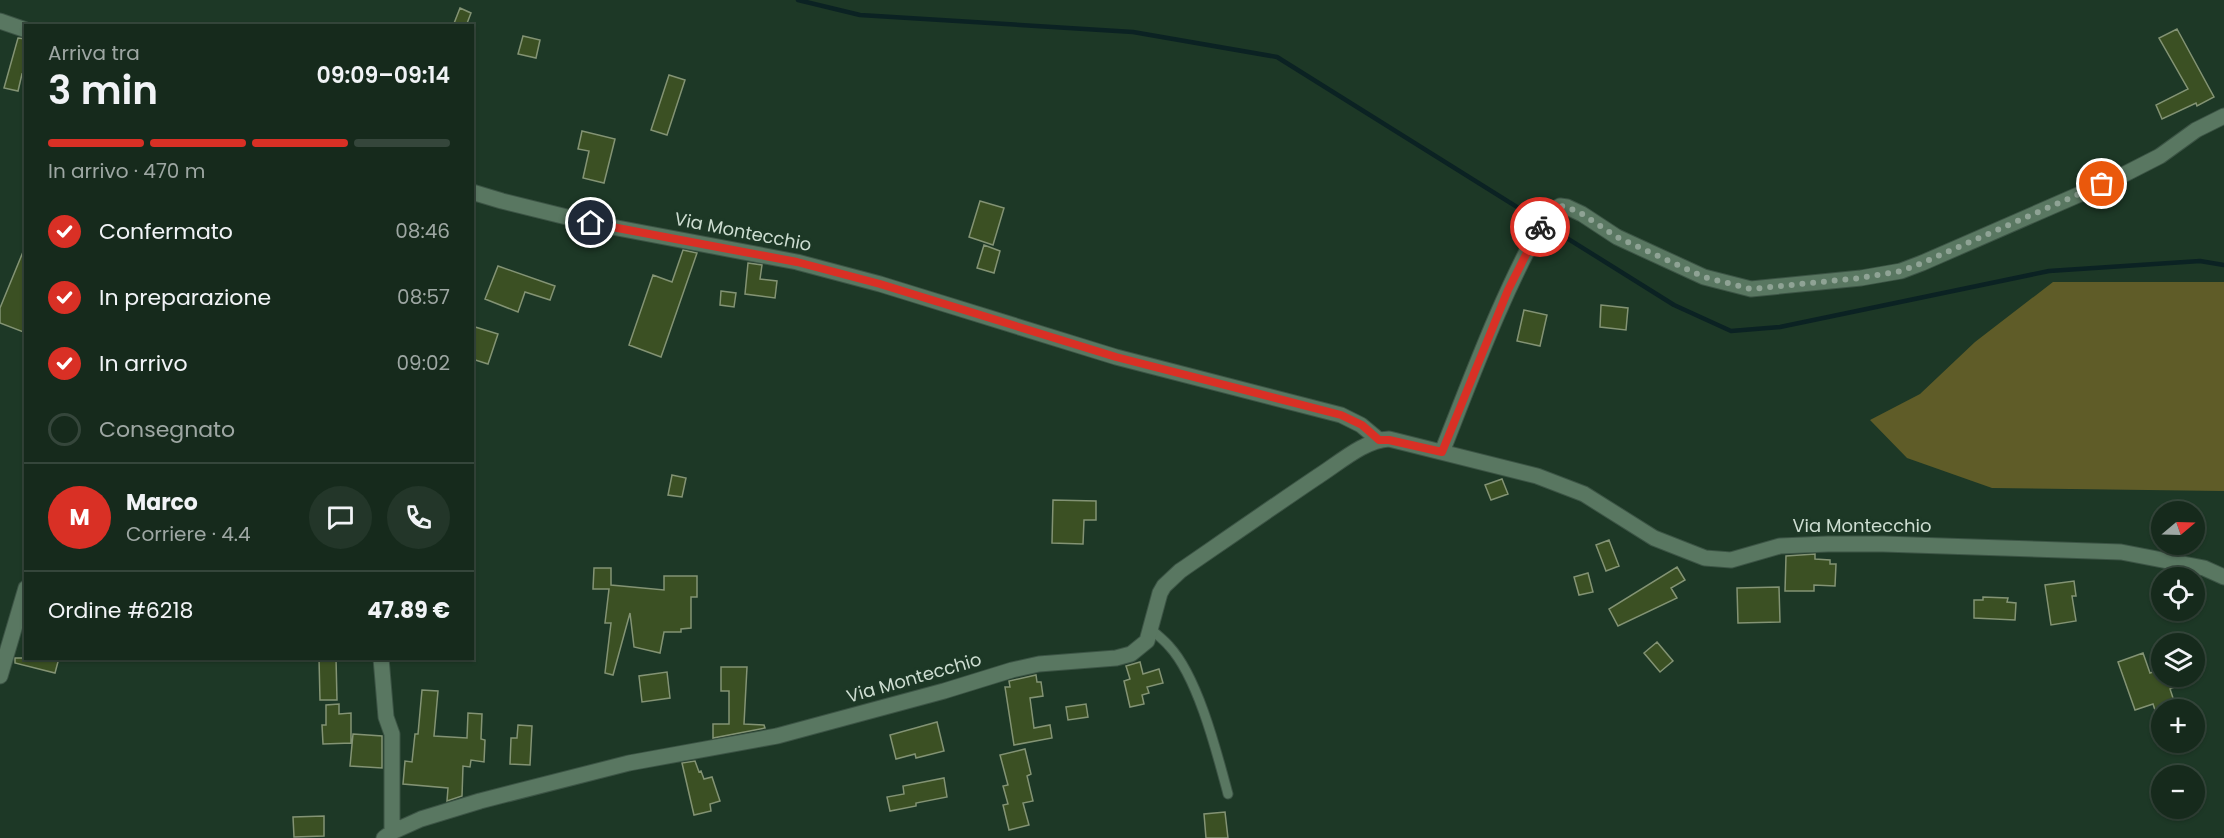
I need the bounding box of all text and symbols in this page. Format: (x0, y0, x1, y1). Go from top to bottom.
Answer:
text: Arriva tra (48, 39, 140, 67)
text: 09:09–09:14 (317, 60, 450, 91)
text: 3 min (48, 63, 158, 118)
text: In arrivo · 470 m (48, 157, 205, 185)
pin (2076, 158, 2127, 209)
icon: bag (2085, 167, 2118, 200)
pin (565, 197, 616, 248)
courier (1510, 197, 1570, 257)
icon: home (574, 206, 607, 239)
street label: Via Montecchio (672, 206, 814, 257)
icon: bike (1524, 211, 1557, 244)
icon: check (48, 215, 81, 248)
text: Confermato (99, 216, 233, 247)
text: 08:46 (395, 217, 450, 245)
icon: check (48, 281, 81, 314)
text: In preparazione (99, 282, 271, 313)
text: 08:57 (397, 283, 450, 311)
icon: check (48, 347, 81, 380)
text: In arrivo (99, 348, 187, 379)
text: 09:02 (397, 349, 450, 377)
text: Consegnato (99, 414, 235, 445)
button: chat (309, 486, 372, 549)
button: phone (387, 486, 450, 549)
text: Marco (126, 487, 198, 518)
north arrow (2151, 501, 2205, 555)
map controls (2151, 501, 2205, 819)
text: M (69, 502, 90, 533)
street label: Via Montecchio (1792, 513, 1932, 538)
text: Corriere · 4.4 (126, 520, 251, 548)
button: locate (2151, 567, 2205, 621)
text: Ordine #6218 (48, 595, 193, 626)
text: 47.89 € (367, 595, 450, 626)
button: layers (2151, 633, 2205, 687)
street label: Via Montecchio (844, 646, 984, 709)
button: + (2151, 699, 2205, 753)
button: − (2151, 765, 2205, 819)

